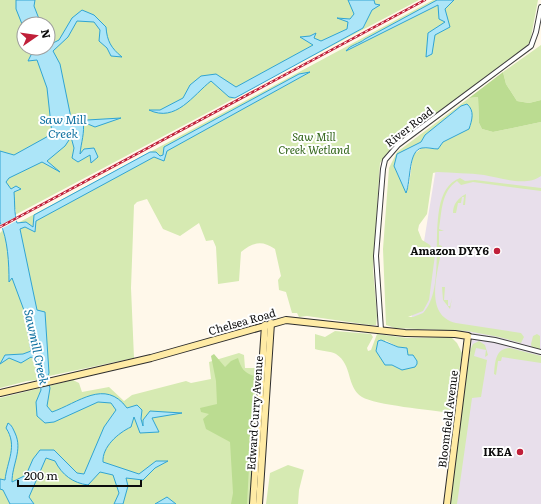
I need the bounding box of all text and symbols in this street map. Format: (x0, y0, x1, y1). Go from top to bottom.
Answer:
north arrow (16, 16, 56, 56)
text: N (38, 27, 56, 40)
street label: River Road (381, 102, 436, 150)
water label: Saw Mill Creek (39, 110, 87, 142)
park label: Saw Mill Creek Wetland (278, 128, 350, 157)
place label: Amazon DYY6 (410, 242, 490, 258)
marker: Amazon DYY6 (492, 246, 502, 256)
street label: Chelsea Road (206, 304, 278, 338)
water label: Sawmill Creek (20, 307, 54, 387)
street label: Edward Curry Avenue (242, 355, 266, 471)
street label: Bloomfield Avenue (433, 369, 461, 469)
place label: IKEA (483, 443, 513, 459)
marker: IKEA (515, 447, 525, 457)
scale bar (18, 462, 141, 488)
text: 200 m (24, 466, 58, 484)

